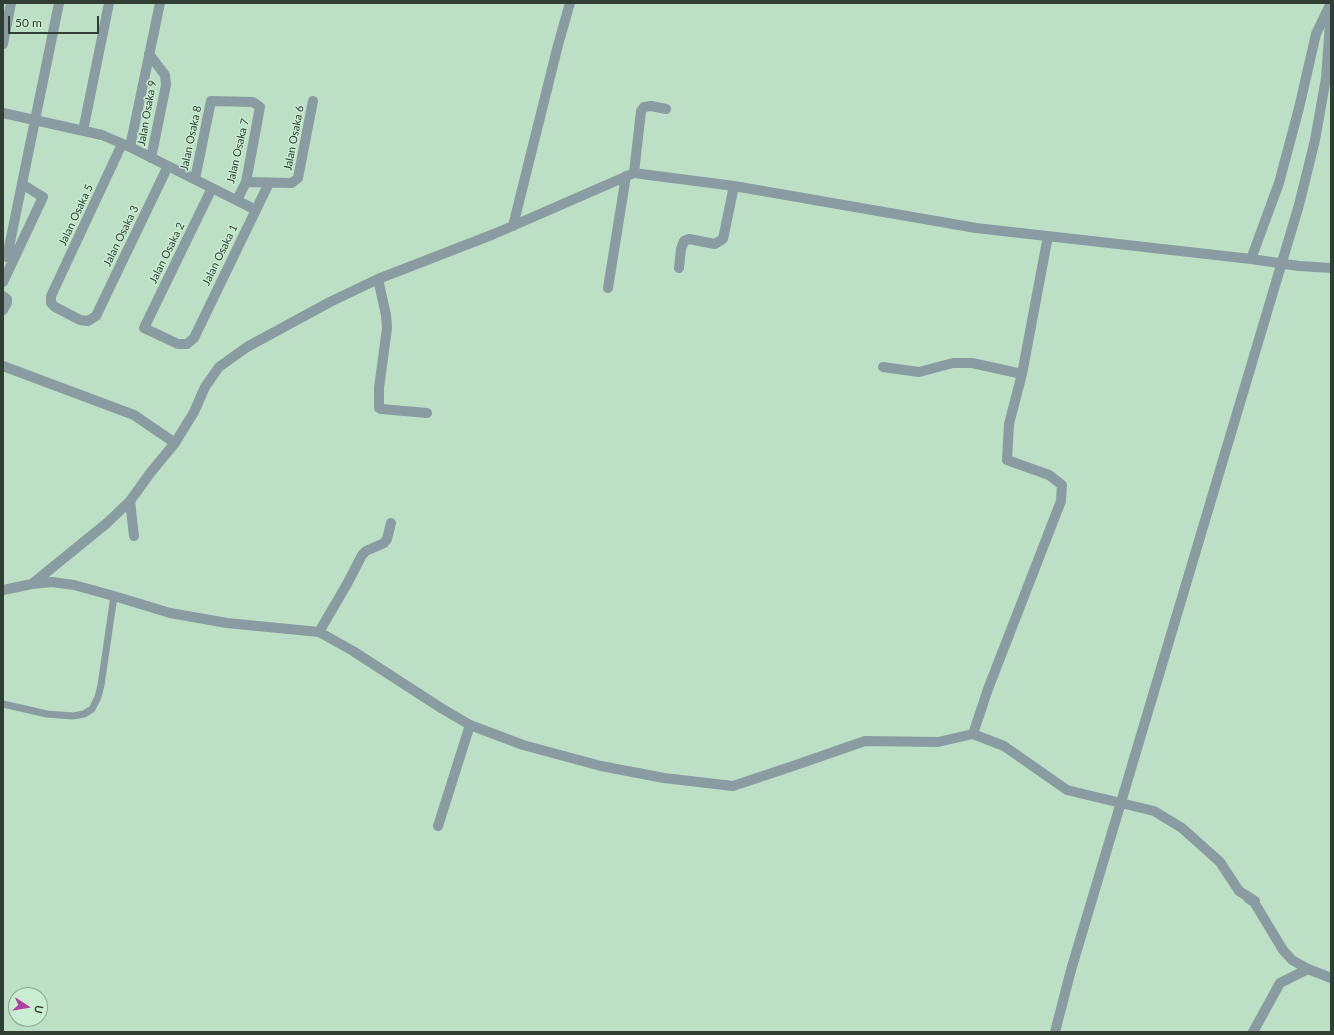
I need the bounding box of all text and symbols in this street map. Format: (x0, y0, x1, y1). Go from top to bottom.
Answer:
scale bar (10, 8, 101, 34)
text: 50 m (15, 15, 42, 30)
street label: Jalan Osaka 9 (135, 79, 159, 147)
street label: Jalan Osaka 8 (178, 104, 204, 172)
street label: Jalan Osaka 6 (281, 104, 307, 172)
street label: Jalan Osaka 7 (224, 117, 252, 185)
street label: Jalan Osaka 5 (56, 182, 96, 248)
street label: Jalan Osaka 3 (101, 203, 141, 269)
street label: Jalan Osaka 2 (147, 220, 187, 286)
street label: Jalan Osaka 1 (200, 222, 240, 288)
north arrow (8, 987, 48, 1027)
text: U (32, 1004, 46, 1015)

